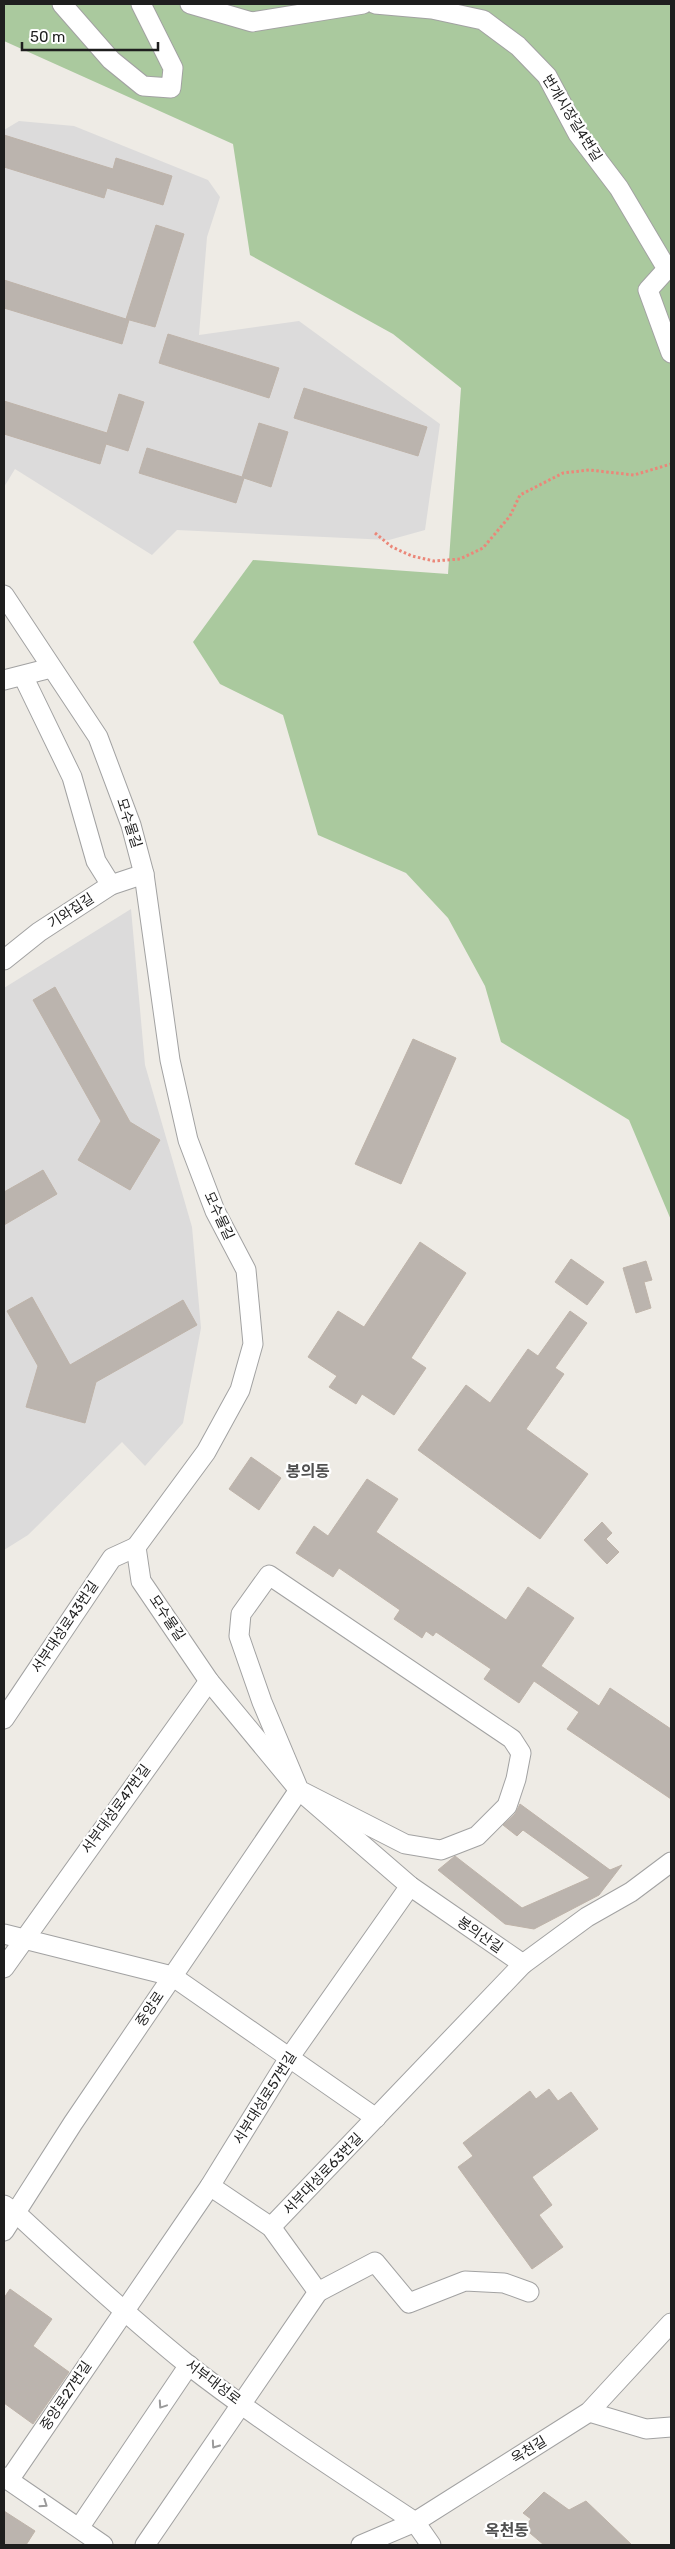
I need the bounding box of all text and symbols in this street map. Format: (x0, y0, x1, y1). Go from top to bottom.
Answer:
scale bar (22, 20, 159, 52)
text: 50 m (30, 28, 65, 46)
street label: 번개시장길4번길 (539, 72, 605, 164)
street label: 모수물길 (113, 796, 145, 850)
street label: 기와집길 (45, 890, 97, 932)
street label: 모수물길 (200, 1189, 238, 1243)
district label: 봉의동 (286, 1462, 330, 1481)
street label: 서부대성로43번길 (28, 1578, 102, 1676)
street label: 모수물길 (146, 1592, 188, 1644)
street label: 서부대성로47번길 (78, 1761, 154, 1857)
street label: 봉의산길 (454, 1913, 506, 1957)
street label: 중앙로 (132, 1988, 168, 2030)
street label: 서부대성로57번길 (230, 2049, 300, 2147)
street label: 서부대성로63번길 (280, 2130, 366, 2218)
street label: 서부대성로 (182, 2356, 244, 2408)
street label: 중앙로27번길 (37, 2358, 95, 2434)
one-way arrow (158, 2400, 168, 2409)
street label: 옥천길 (508, 2433, 550, 2467)
one-way arrow (212, 2439, 221, 2449)
one-way arrow (38, 2498, 48, 2507)
district label: 옥천동 (485, 2521, 529, 2540)

